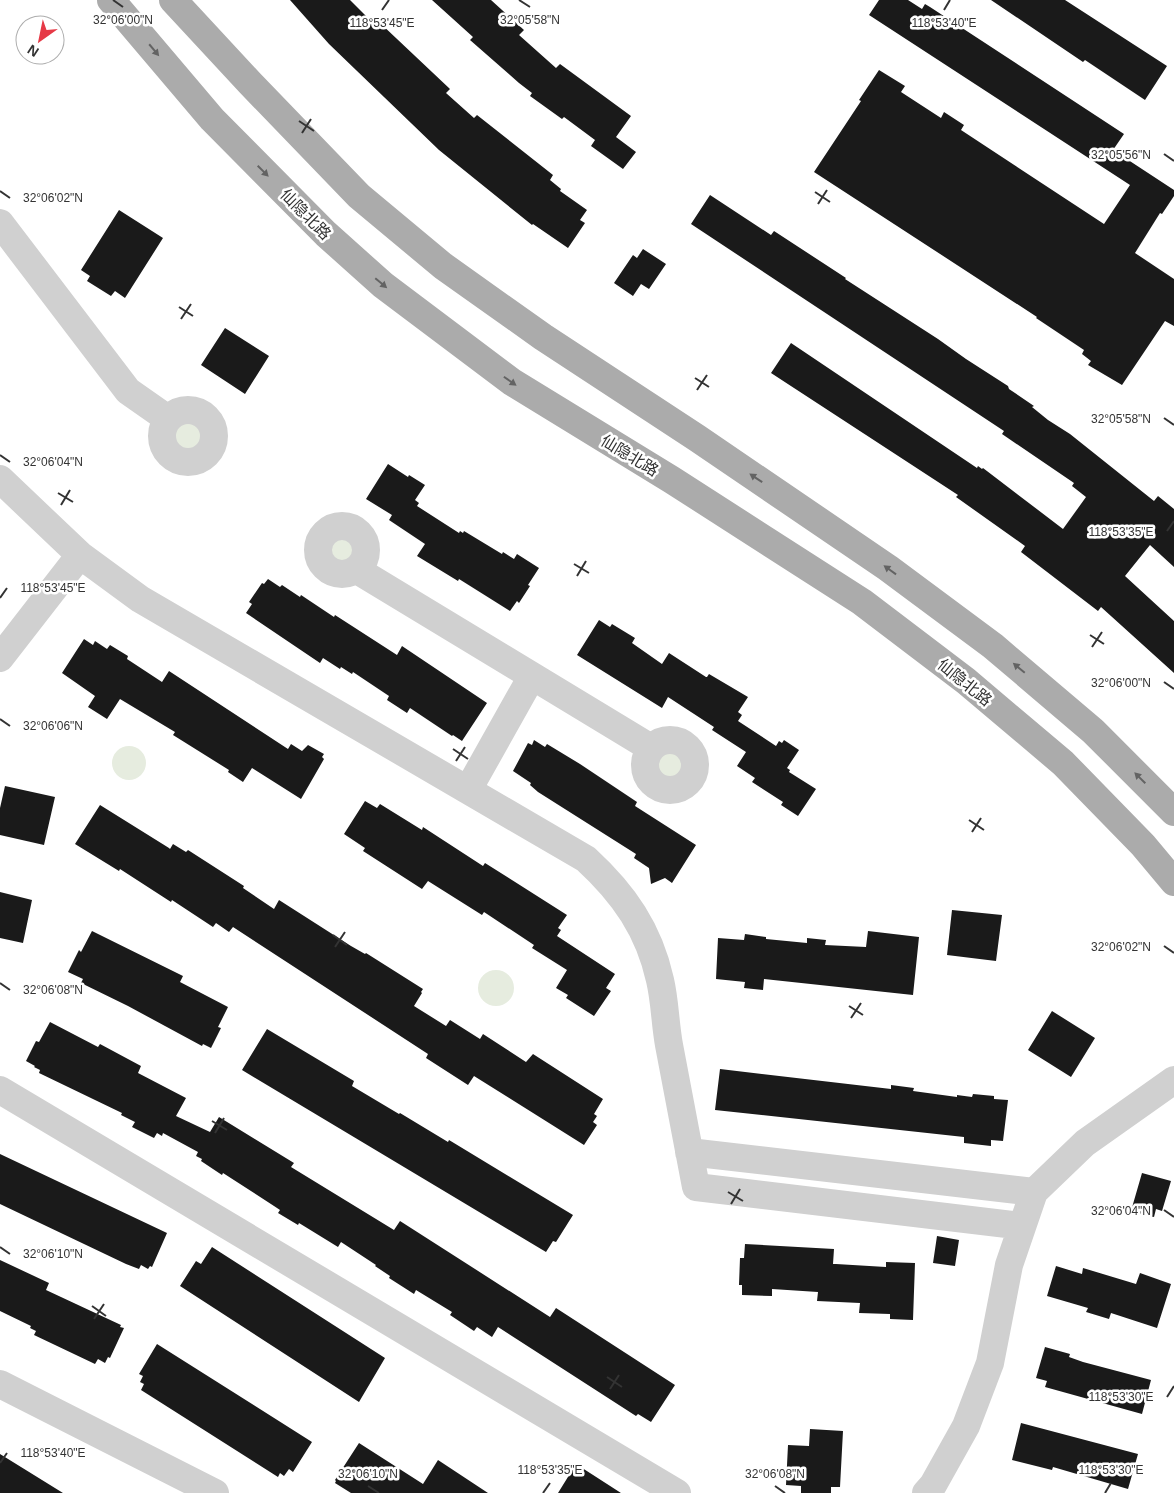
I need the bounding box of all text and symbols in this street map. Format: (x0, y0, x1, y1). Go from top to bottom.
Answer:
text: 32°06'00"N (93, 13, 153, 27)
text: 32°05'58"N (500, 13, 560, 27)
north arrow (15, 15, 65, 65)
text: 118°53'45"E (349, 16, 415, 30)
text: 118°53'40"E (911, 16, 977, 30)
text: N (24, 41, 42, 60)
one-way arrow (148, 44, 160, 56)
text: 32°05'56"N (1091, 148, 1151, 162)
one-way arrow (257, 164, 269, 176)
street label: 仙隐北路 (277, 186, 334, 243)
text: 32°06'02"N (23, 191, 83, 205)
one-way arrow (374, 277, 387, 288)
one-way arrow (503, 376, 517, 386)
text: 32°05'58"N (1091, 412, 1151, 426)
street label: 仙隐北路 (598, 432, 662, 479)
text: 32°06'04"N (23, 455, 83, 469)
one-way arrow (749, 474, 763, 483)
text: 118°53'35"E (1088, 525, 1154, 539)
one-way arrow (883, 565, 897, 575)
text: 118°53'45"E (20, 581, 86, 595)
street label: 仙隐北路 (934, 656, 995, 709)
one-way arrow (1013, 663, 1026, 674)
text: 32°06'00"N (1091, 676, 1151, 690)
text: 32°06'06"N (23, 719, 83, 733)
one-way arrow (1134, 772, 1146, 784)
text: 32°06'02"N (1091, 940, 1151, 954)
text: 32°06'08"N (23, 983, 83, 997)
text: 32°06'04"N (1091, 1204, 1151, 1218)
text: 32°06'10"N (23, 1247, 83, 1261)
text: 118°53'30"E (1088, 1390, 1154, 1404)
text: 118°53'40"E (20, 1446, 86, 1460)
text: 118°53'35"E (517, 1463, 583, 1477)
text: 118°53'30"E (1078, 1463, 1144, 1477)
text: 32°06'10"N (338, 1467, 398, 1481)
text: 32°06'08"N (745, 1467, 805, 1481)

